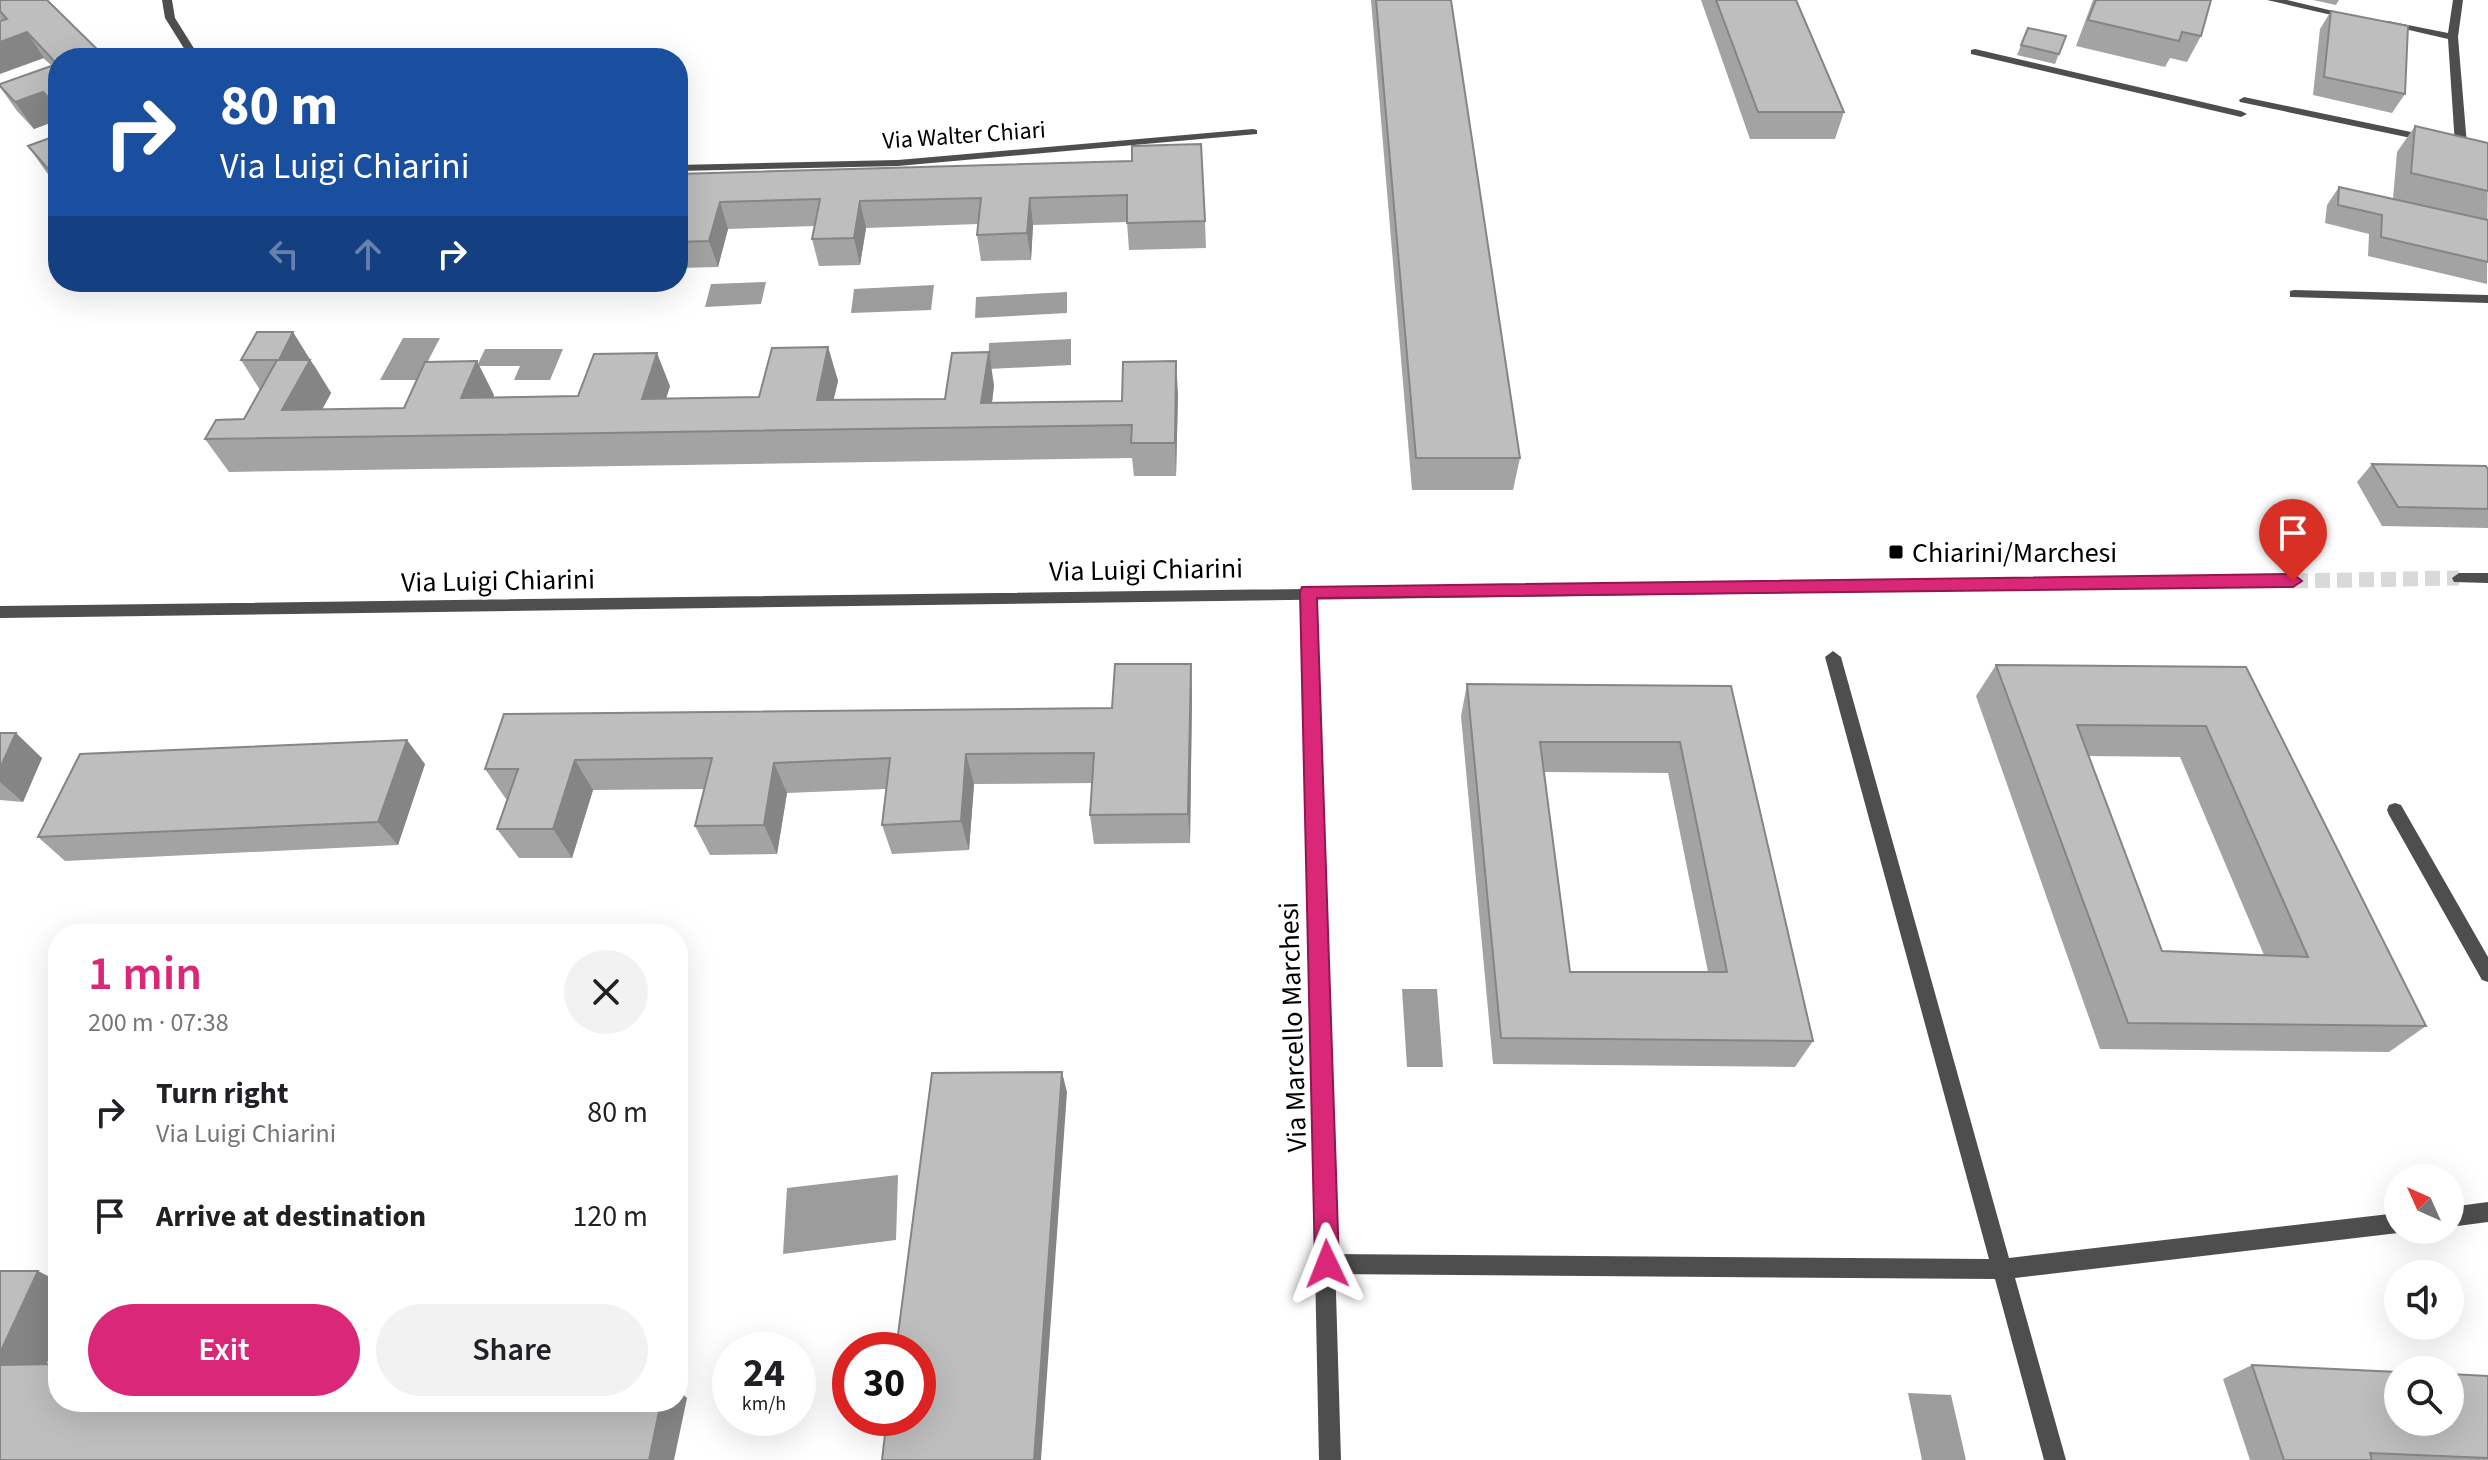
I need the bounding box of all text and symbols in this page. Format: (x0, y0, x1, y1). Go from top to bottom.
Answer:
text: 80 m (220, 67, 338, 146)
icon: right (88, 80, 192, 184)
street label: Via Walter Chiari (881, 112, 1047, 159)
text: Via Luigi Chiarini (220, 141, 470, 192)
icon: left (262, 232, 306, 276)
icon: ahead (346, 232, 390, 276)
icon: right (430, 232, 474, 276)
pin (2259, 499, 2327, 581)
icon: arrive (2271, 511, 2315, 555)
place label: Chiarini/Marchesi (1912, 533, 2117, 573)
marker: Chiarini/Marchesi (1887, 543, 1905, 561)
street label: Via Luigi Chiarini (1049, 548, 1243, 592)
street label: Via Luigi Chiarini (401, 559, 595, 603)
street label: Via Marcello Marchesi (1269, 901, 1317, 1153)
text: 1 min (88, 940, 202, 1008)
button: close (564, 950, 648, 1034)
text: 200 m · 07:38 (88, 1004, 229, 1041)
text: Turn right (156, 1072, 288, 1115)
icon: right (88, 1090, 132, 1134)
text: 80 m (587, 1091, 648, 1134)
text: Via Luigi Chiarini (156, 1115, 336, 1152)
north arrow (2384, 1164, 2464, 1244)
map controls (2384, 1164, 2464, 1436)
icon: arrive (88, 1194, 132, 1238)
text: Arrive at destination (156, 1195, 426, 1238)
text: 120 m (572, 1195, 648, 1238)
position arrow (1285, 1222, 1369, 1306)
button: sound (2384, 1260, 2464, 1340)
button: Exit (88, 1304, 360, 1396)
button: Share (376, 1304, 648, 1396)
speed limit sign: 30 (832, 1332, 936, 1436)
text: 24 (743, 1345, 785, 1402)
button: search (2384, 1356, 2464, 1436)
text: km/h (742, 1390, 786, 1418)

